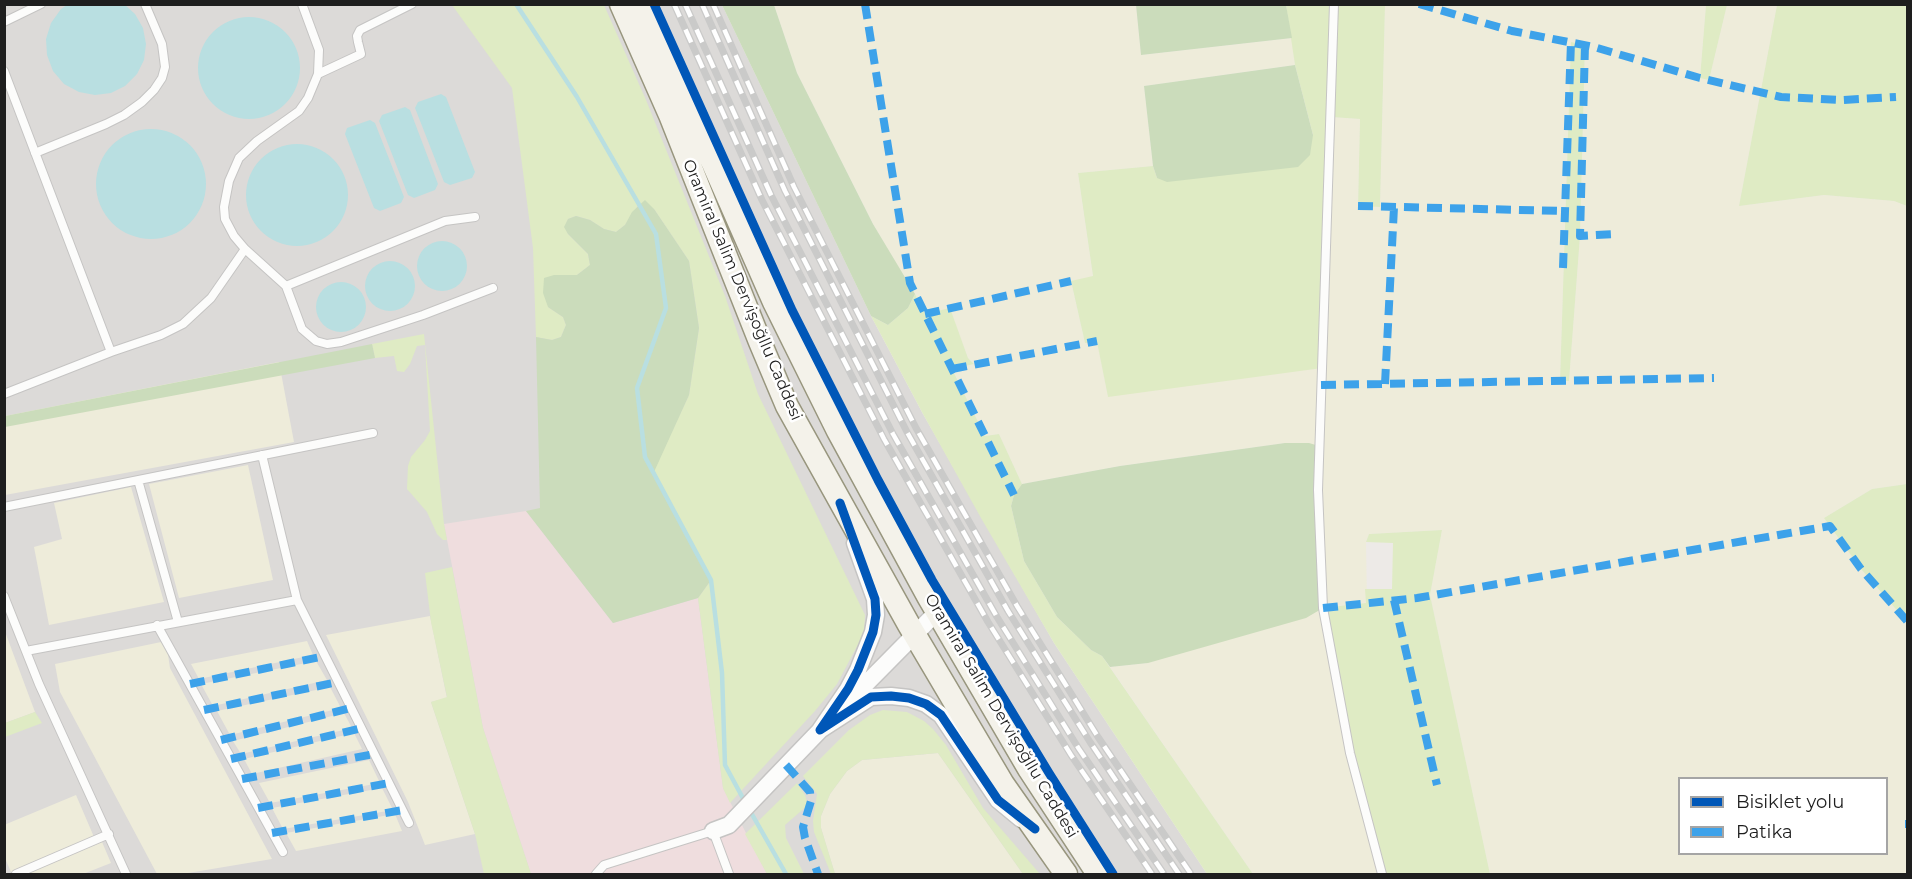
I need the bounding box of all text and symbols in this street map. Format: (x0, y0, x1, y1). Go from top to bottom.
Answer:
street label: Oramiral Salim Dervişoğllu Caddesi (678, 157, 806, 423)
street label: Oramiral Salim Dervişoğllu Caddesi (920, 590, 1082, 842)
legend (1678, 777, 1888, 855)
text: Bisiklet yolu (1736, 791, 1844, 813)
text: Patika (1736, 821, 1793, 843)

